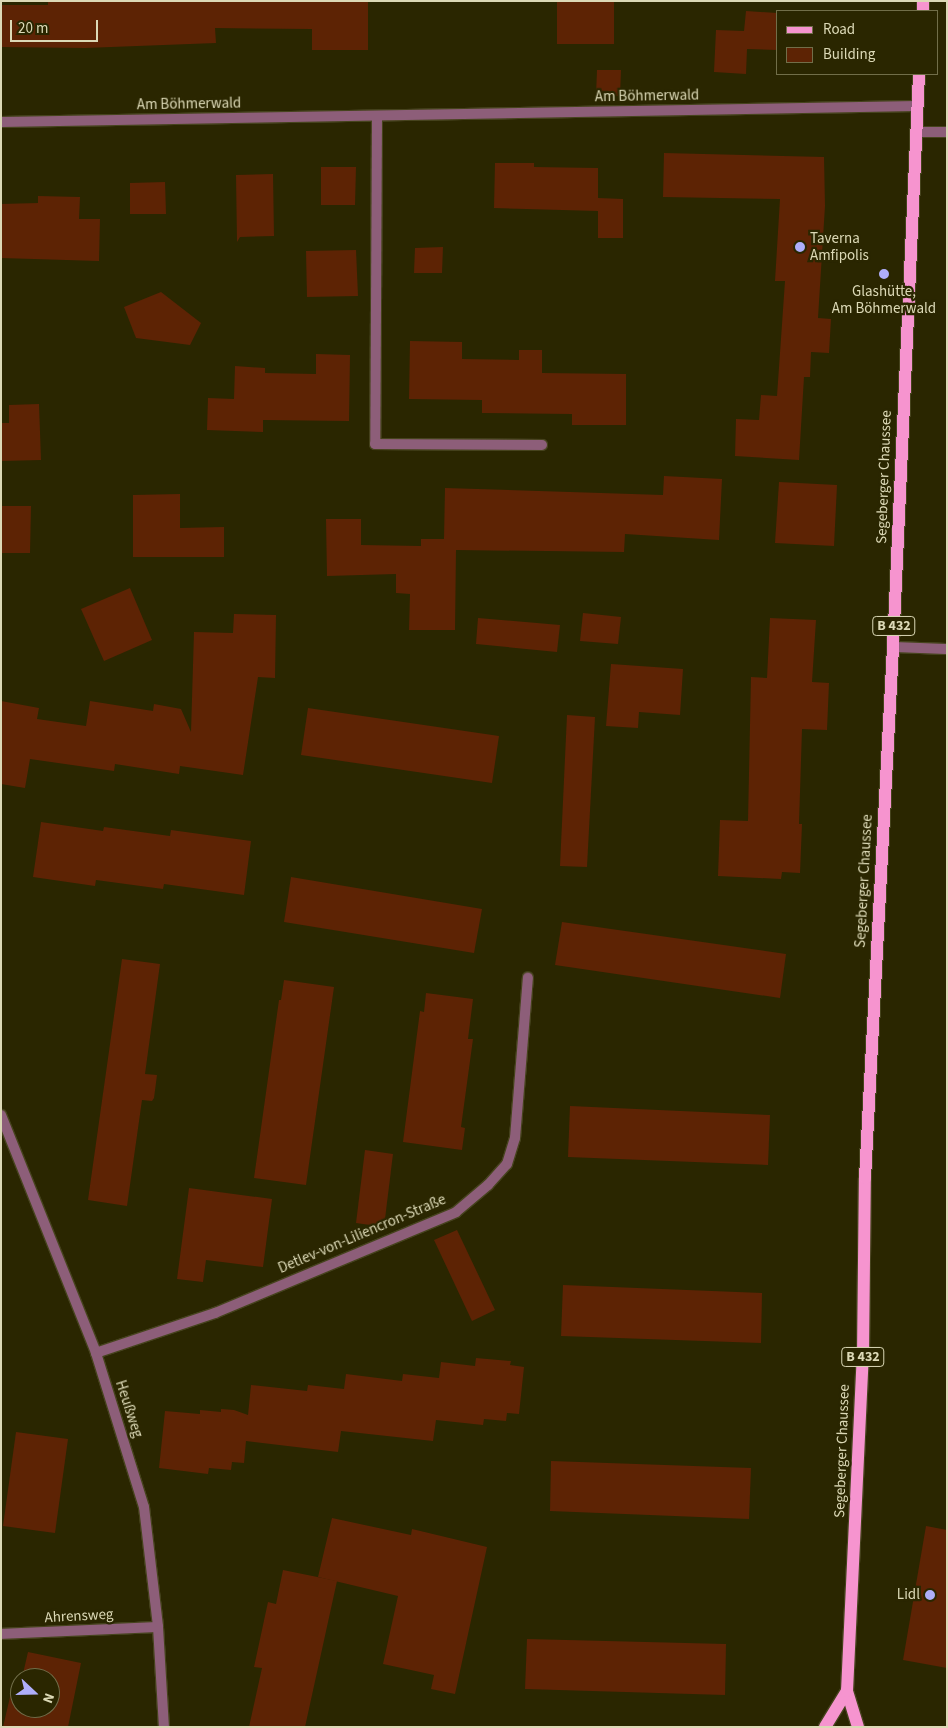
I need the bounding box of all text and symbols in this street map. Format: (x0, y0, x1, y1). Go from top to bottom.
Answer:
scale bar (12, 10, 100, 42)
legend (776, 10, 938, 75)
text: 20 m (18, 18, 48, 39)
text: Road (823, 19, 855, 40)
text: Building (823, 44, 875, 65)
street label: Am Böhmerwald (595, 86, 699, 106)
street label: Am Böhmerwald (137, 94, 241, 114)
place label: Taverna Amfipolis (810, 229, 869, 264)
marker: Taverna Amfipolis (794, 241, 806, 253)
marker: Glashütte, Am Böhmerwald (878, 268, 890, 280)
place label: Glashütte, Am Böhmerwald (832, 282, 936, 317)
street label: Segeberger Chaussee (873, 410, 895, 544)
road number: B 432 (872, 614, 916, 638)
street label: Segeberger Chaussee (852, 814, 876, 948)
street label: Detlev-von-Liliencron-Straße (275, 1190, 449, 1278)
road number: B 432 (840, 1345, 886, 1368)
street label: Heußweg (111, 1378, 147, 1440)
street label: Segeberger Chaussee (831, 1384, 853, 1518)
place label: Lidl (897, 1586, 920, 1604)
marker: Lidl (924, 1589, 936, 1601)
street label: Ahrensweg (44, 1605, 114, 1627)
north arrow (10, 1668, 60, 1718)
text: N (37, 1690, 59, 1706)

